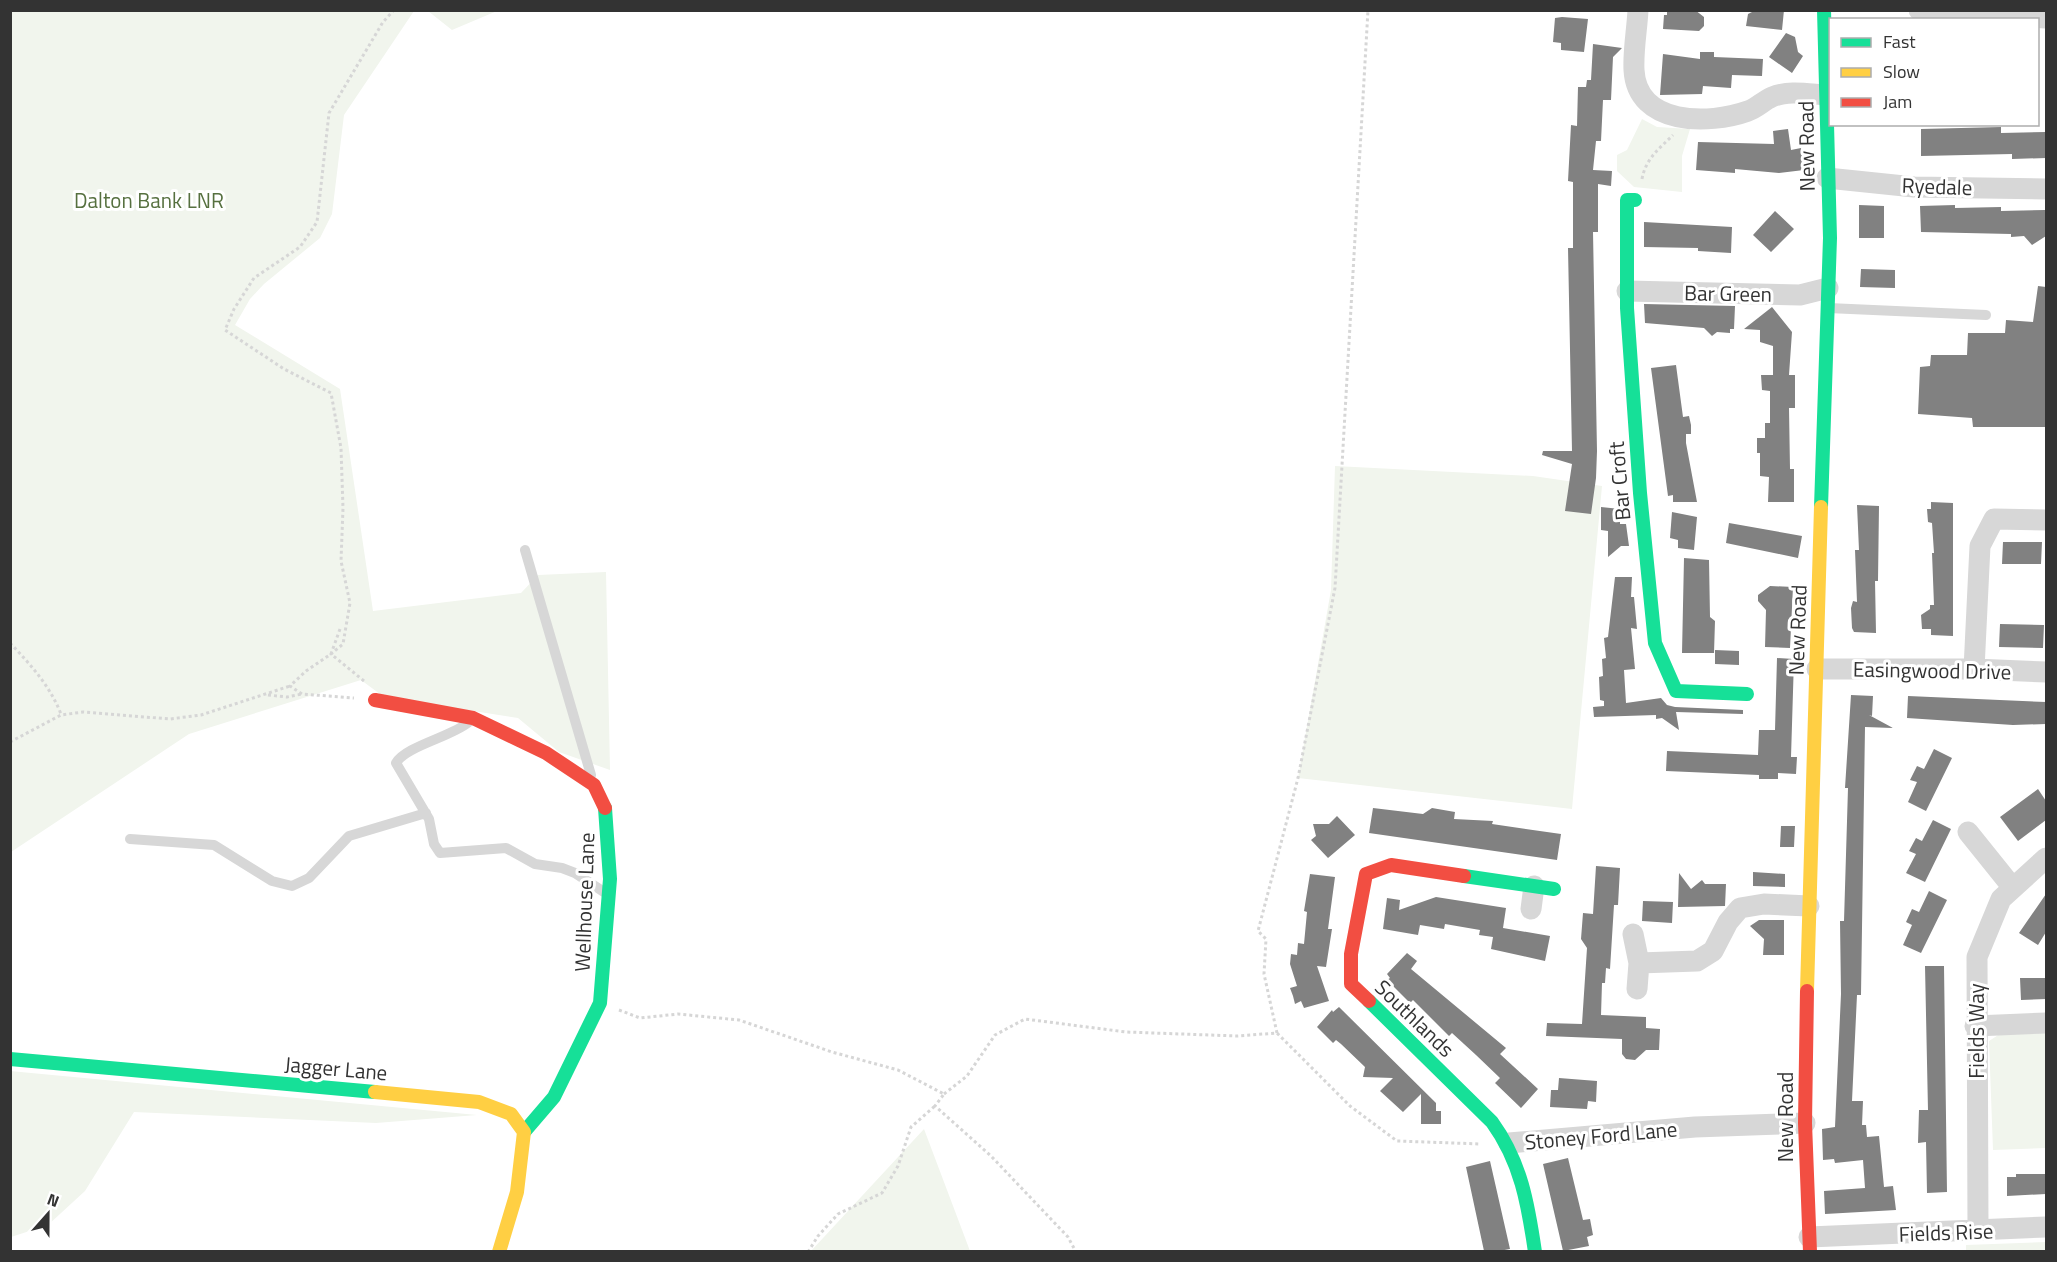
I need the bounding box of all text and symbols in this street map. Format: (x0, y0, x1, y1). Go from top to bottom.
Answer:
legend (1829, 18, 2039, 126)
text: Fast (1883, 28, 1916, 55)
text: Slow (1883, 58, 1920, 85)
text: Jam (1883, 88, 1912, 115)
street label: New Road (1789, 100, 1823, 192)
street label: Ryedale (1901, 169, 1973, 203)
park label: Dalton Bank LNR (74, 184, 224, 216)
street label: Bar Green (1684, 276, 1772, 310)
street label: Bar Croft (1600, 440, 1638, 522)
street label: New Road (1779, 584, 1815, 676)
street label: Easingwood Drive (1853, 653, 2011, 687)
street label: Wellhouse Lane (566, 832, 602, 972)
street label: Southlands (1368, 972, 1462, 1064)
street label: Fields Way (1960, 983, 1992, 1079)
street label: Jagger Lane (283, 1048, 389, 1088)
street label: New Road (1769, 1072, 1801, 1162)
street label: Stoney Ford Lane (1523, 1112, 1679, 1158)
north arrow (18, 1184, 78, 1244)
text: N (44, 1187, 63, 1213)
street label: Fields Rise (1898, 1214, 1994, 1250)

